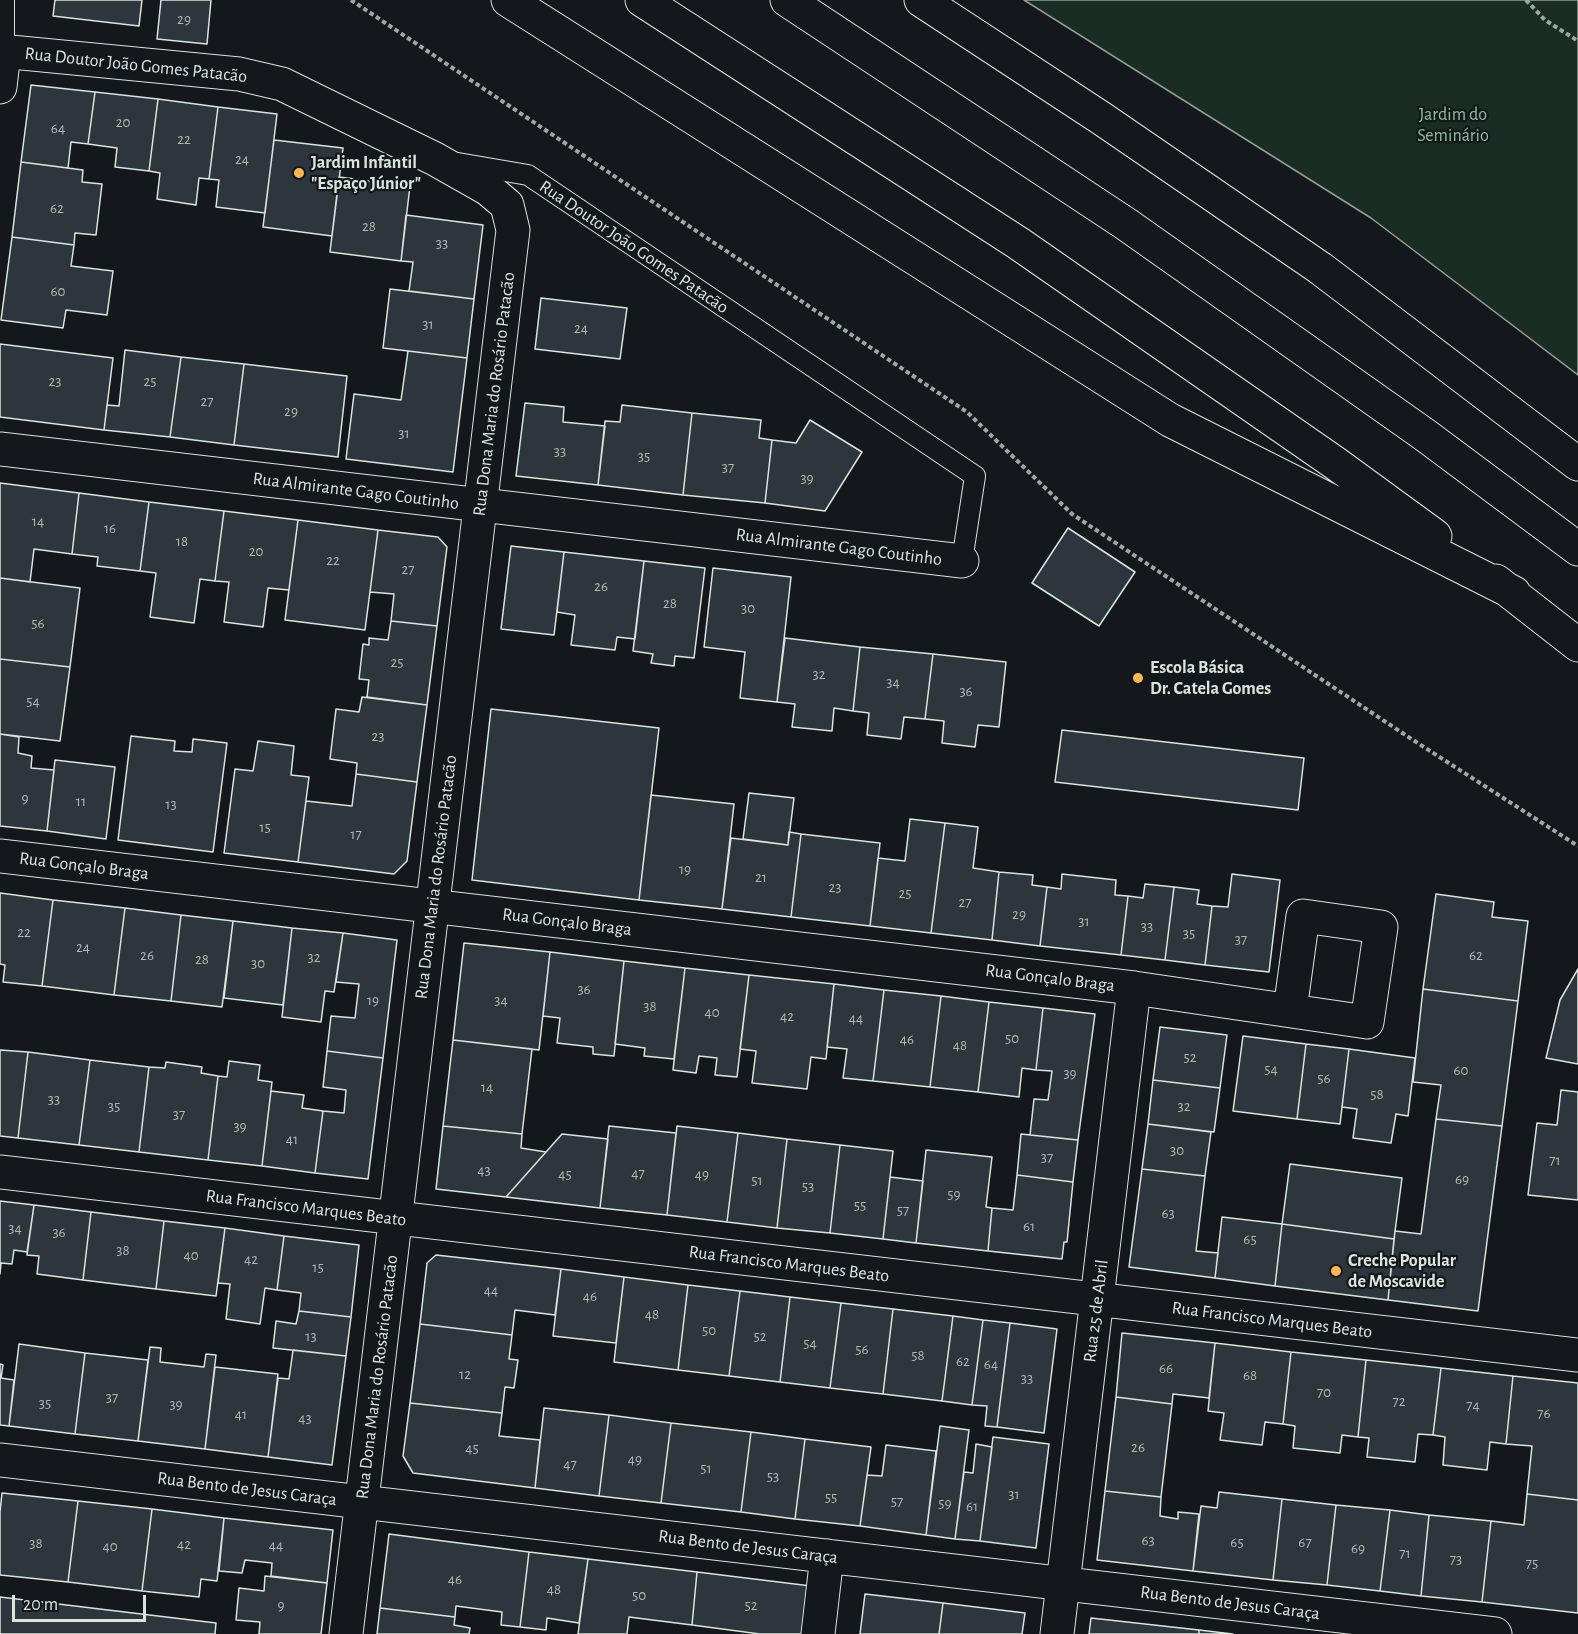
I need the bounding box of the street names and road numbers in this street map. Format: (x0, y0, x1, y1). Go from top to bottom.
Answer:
street label: Rua Doutor João Gomes Patacão (24, 43, 248, 87)
street label: Rua Doutor João Gomes Patacão (535, 176, 733, 318)
street label: Rua Dona Maria do Rosário Patacão (468, 271, 520, 517)
street label: Rua Almirante Gago Coutinho (252, 468, 460, 514)
street label: Rua Almirante Gago Coutinho (735, 524, 943, 570)
street label: Rua Dona Maria do Rosário Patacão (410, 754, 462, 1000)
street label: Rua Gonçalo Braga (18, 847, 150, 885)
street label: Rua Gonçalo Braga (501, 903, 633, 941)
street label: Rua Gonçalo Braga (984, 959, 1116, 997)
street label: Rua Francisco Marques Beato (205, 1185, 407, 1231)
street label: Rua Francisco Marques Beato (688, 1241, 890, 1287)
street label: Rua Dona Maria do Rosário Patacão (351, 1254, 403, 1500)
street label: Rua 25 de Abril (1079, 1258, 1113, 1364)
street label: Rua Francisco Marques Beato (1171, 1297, 1373, 1343)
street label: Rua Bento de Jesus Caraça (156, 1467, 338, 1511)
street label: Rua Bento de Jesus Caraça (657, 1525, 839, 1569)
street label: Rua Bento de Jesus Caraça (1139, 1581, 1321, 1625)

